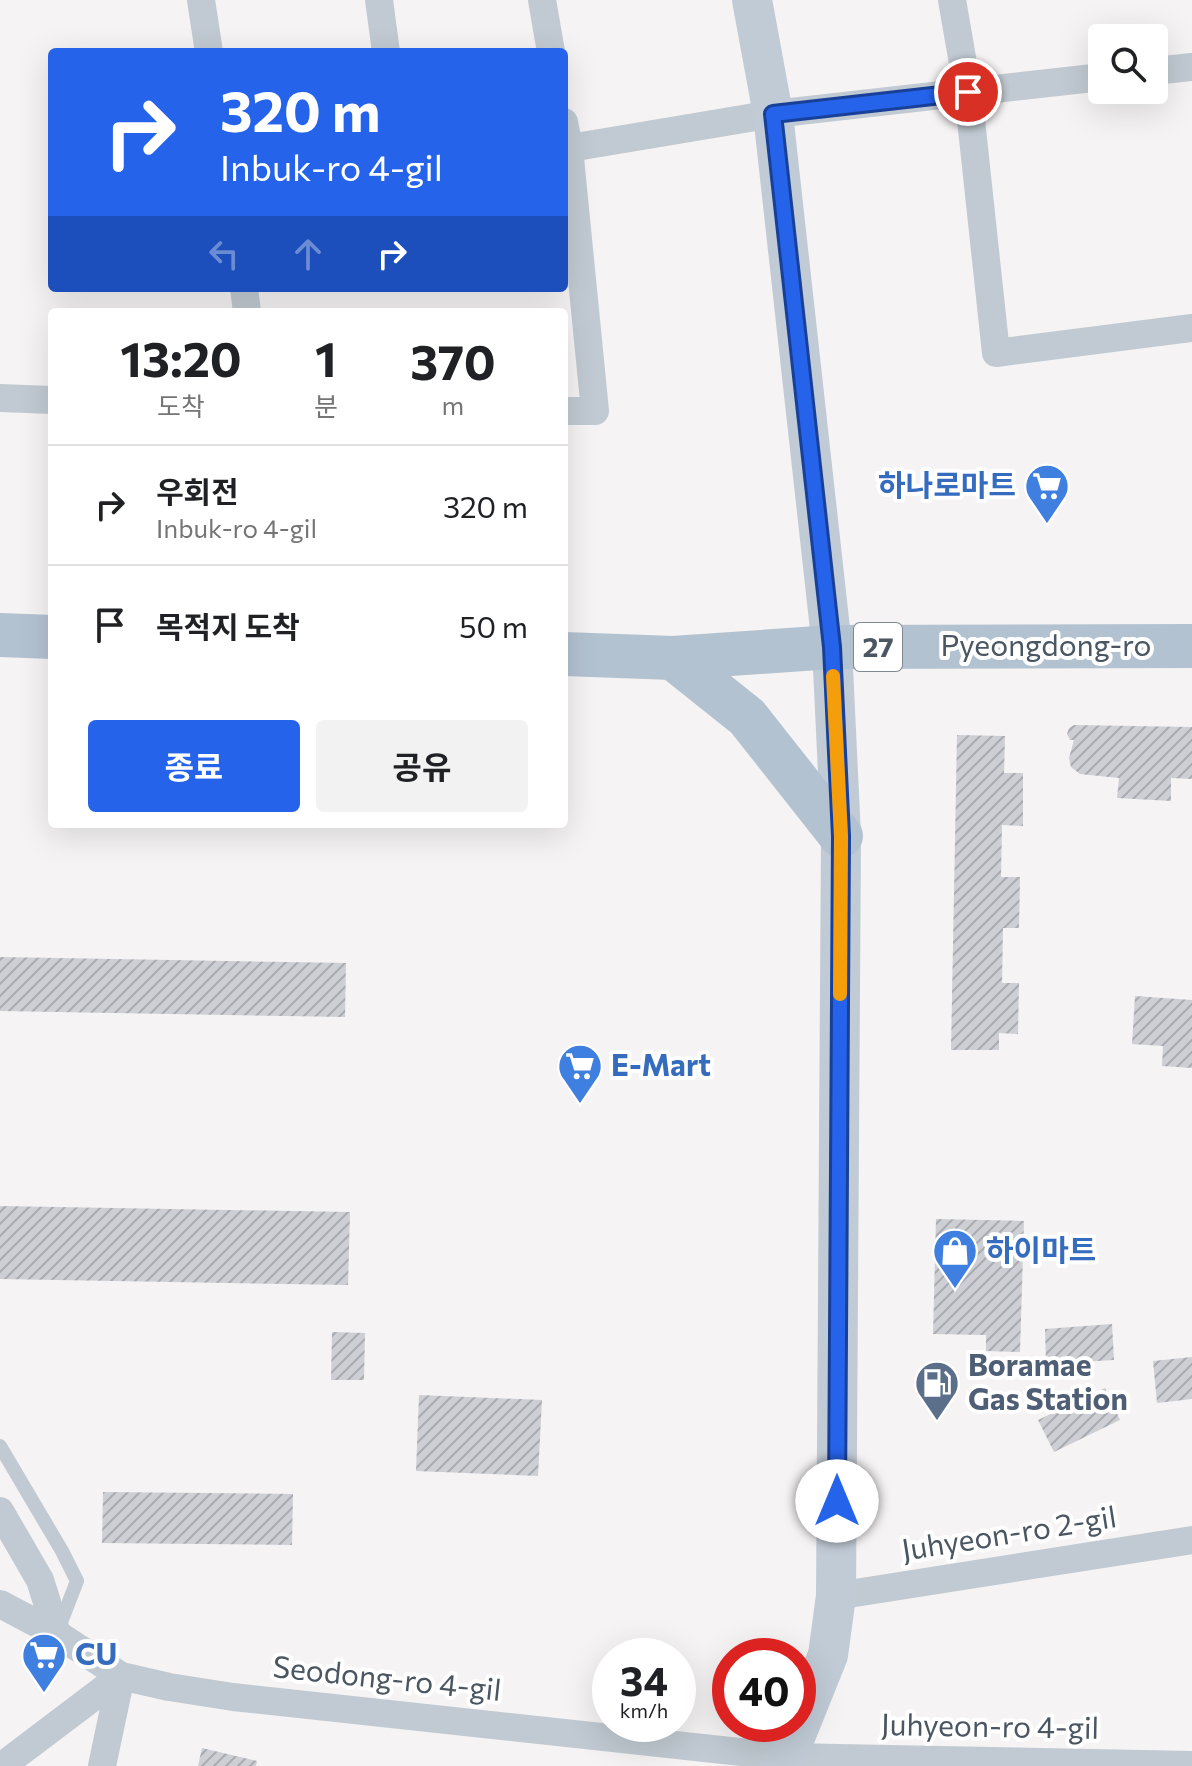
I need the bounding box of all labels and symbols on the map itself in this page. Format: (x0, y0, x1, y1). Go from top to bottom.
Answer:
pin (934, 58, 1002, 126)
supermarket icon: 하나로마트 (1023, 462, 1071, 525)
place label: 하나로마트 (878, 465, 1016, 502)
road number: 27 (854, 623, 902, 671)
street label: Pyeongdong-ro (941, 625, 1151, 662)
supermarket icon: E-Mart (556, 1042, 604, 1105)
place label: E-Mart (611, 1045, 711, 1082)
shop icon: 하이마트 (931, 1227, 979, 1290)
place label: 하이마트 (986, 1230, 1096, 1267)
place label: Boramae Gas Station (968, 1345, 1128, 1416)
fuel station icon: Boramae Gas Station (913, 1359, 961, 1422)
position arrow (795, 1459, 879, 1543)
street label: Juhyeon-ro 2-gil (899, 1496, 1119, 1567)
supermarket icon: CU (20, 1631, 68, 1694)
place label: CU (75, 1634, 117, 1671)
speed limit sign: 40 (712, 1638, 816, 1742)
street label: Seodong-ro 4-gil (271, 1646, 503, 1707)
street label: Juhyeon-ro 4-gil (881, 1704, 1100, 1745)

